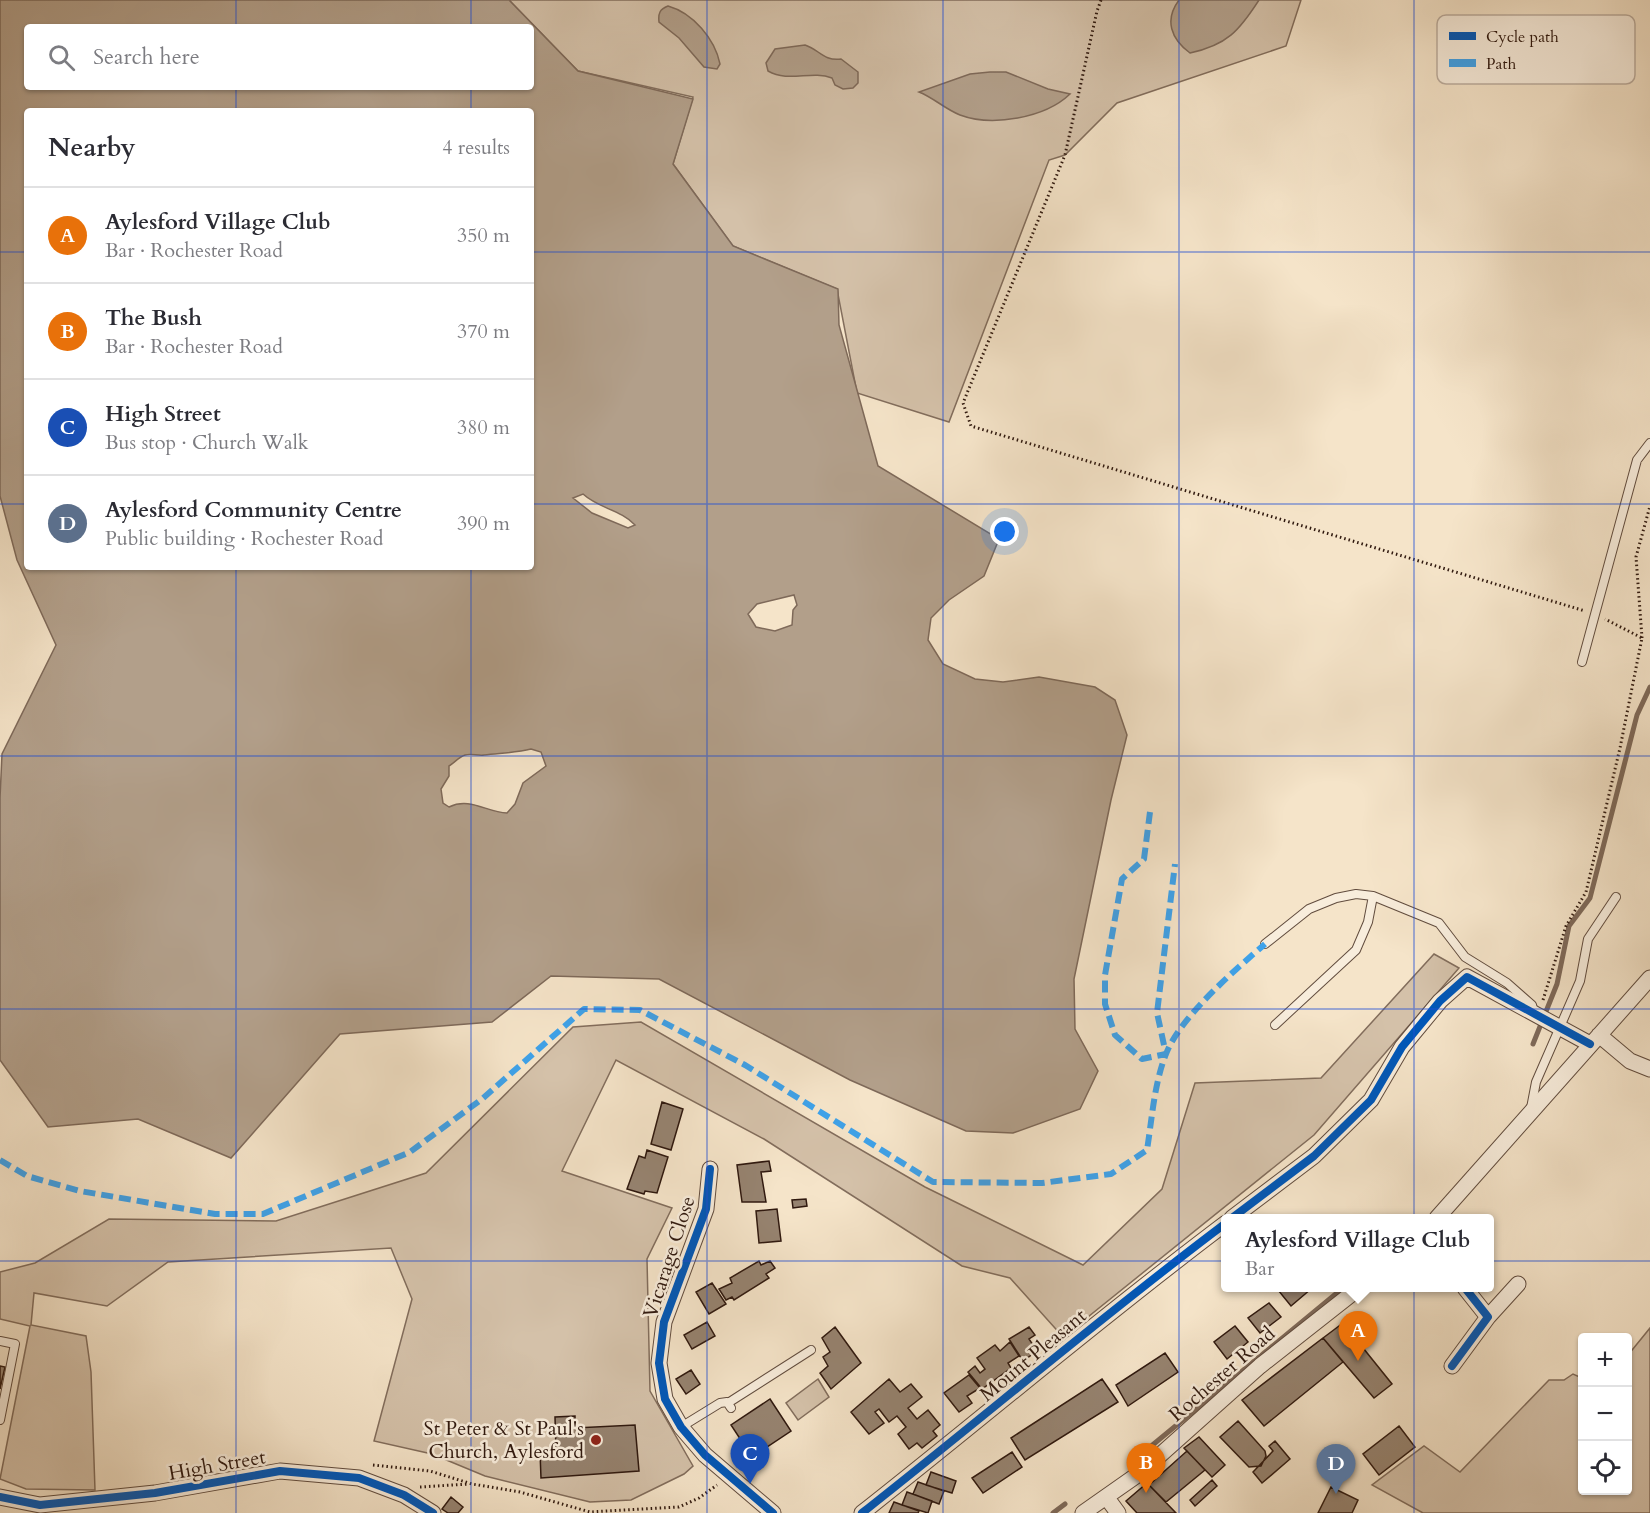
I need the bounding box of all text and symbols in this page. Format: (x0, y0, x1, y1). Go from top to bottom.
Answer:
legend (1437, 15, 1635, 84)
search box (24, 24, 534, 90)
text: Cycle path (1486, 26, 1559, 48)
icon: search (45, 41, 78, 74)
text: Search here (93, 42, 200, 72)
text: Path (1486, 53, 1516, 75)
text: Nearby (48, 130, 136, 165)
text: 4 results (442, 134, 510, 161)
text: Aylesford Village Club (105, 207, 331, 237)
text: A (60, 222, 75, 249)
text: 350 m (457, 222, 510, 249)
text: Bar · Rochester Road (105, 237, 283, 264)
text: The Bush (105, 303, 202, 333)
text: B (60, 318, 75, 345)
text: 370 m (457, 318, 510, 345)
text: Bar · Rochester Road (105, 333, 283, 360)
text: High Street (105, 399, 221, 429)
text: C (60, 414, 75, 441)
text: 380 m (457, 414, 510, 441)
text: Bus stop · Church Walk (105, 429, 308, 456)
text: Aylesford Community Centre (105, 495, 402, 525)
text: D (59, 510, 76, 537)
text: 390 m (457, 510, 510, 537)
your location (990, 517, 1019, 546)
text: Public building · Rochester Road (105, 525, 383, 552)
street label: Vicarage Close (637, 1193, 701, 1321)
popup (1221, 1214, 1494, 1292)
text: Aylesford Village Club (1245, 1225, 1470, 1255)
text: Bar (1245, 1255, 1274, 1282)
street label: Mount Pleasant (974, 1302, 1093, 1408)
pin: A (1338, 1312, 1378, 1361)
street label: Rochester Road (1163, 1320, 1281, 1428)
map controls (1578, 1333, 1632, 1495)
button: + (1578, 1333, 1632, 1387)
button: − (1578, 1387, 1632, 1441)
place label: St Peter & St Paul's Church, Aylesford (424, 1415, 584, 1465)
marker: St Peter & St Paul's Church, Aylesford (589, 1433, 603, 1447)
pin: C (730, 1434, 770, 1484)
button: locate (1578, 1441, 1632, 1495)
street label: High Street (166, 1443, 268, 1487)
pin: B (1126, 1444, 1166, 1493)
pin: D (1316, 1444, 1356, 1494)

